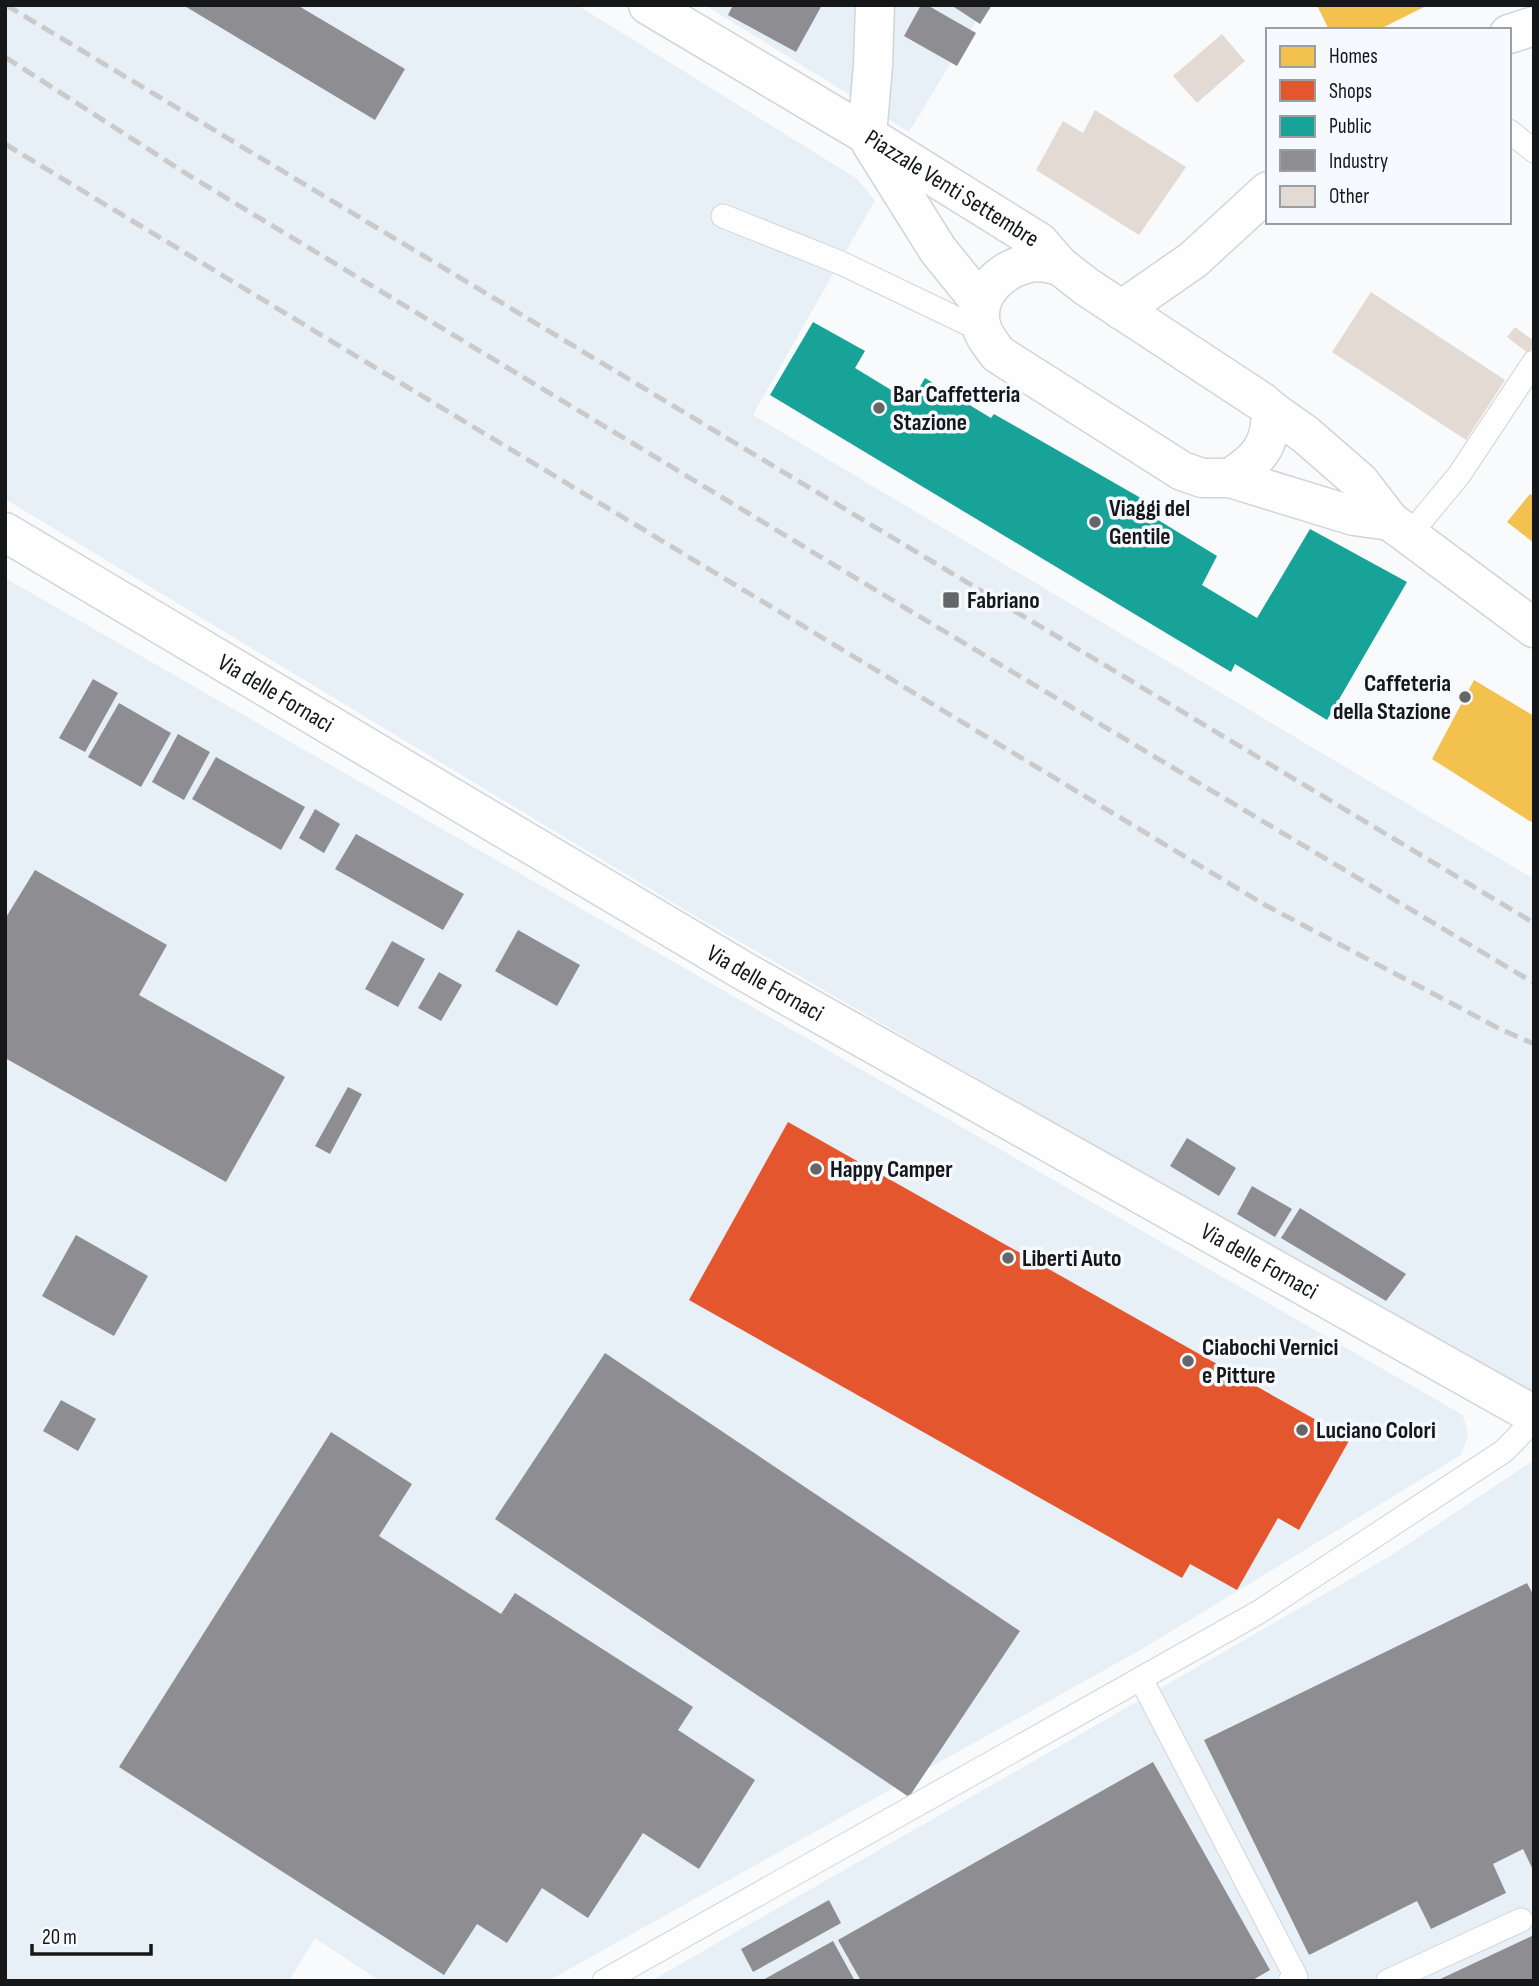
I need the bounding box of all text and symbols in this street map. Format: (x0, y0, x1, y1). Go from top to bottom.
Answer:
legend (1266, 28, 1511, 224)
text: Homes (1329, 44, 1378, 69)
text: Shops (1329, 79, 1372, 104)
text: Public (1329, 114, 1372, 139)
street label: Piazzale Venti Settembre (860, 123, 1045, 253)
text: Industry (1329, 149, 1388, 174)
text: Other (1329, 184, 1369, 209)
place label: Bar Caffetteria Stazione (893, 380, 1020, 437)
marker: Bar Caffetteria Stazione (871, 400, 887, 416)
place label: Viaggi del Gentile (1109, 494, 1190, 551)
marker: Viaggi del Gentile (1087, 514, 1103, 530)
place label: Fabriano (967, 586, 1040, 615)
marker: Fabriano (941, 590, 961, 610)
street label: Via delle Fornaci (213, 647, 339, 739)
place label: Caffeteria della Stazione (1333, 669, 1451, 726)
marker: Caffeteria della Stazione (1457, 689, 1473, 705)
street label: Via delle Fornaci (702, 938, 829, 1028)
place label: Happy Camper (830, 1155, 953, 1184)
marker: Happy Camper (808, 1161, 824, 1177)
street label: Via delle Fornaci (1196, 1216, 1323, 1305)
place label: Liberti Auto (1022, 1244, 1121, 1273)
marker: Liberti Auto (1000, 1250, 1016, 1266)
place label: Ciabochi Vernici e Pitture (1202, 1333, 1339, 1390)
marker: Ciabochi Vernici e Pitture (1180, 1353, 1196, 1369)
place label: Luciano Colori (1316, 1416, 1436, 1445)
marker: Luciano Colori (1294, 1422, 1310, 1438)
scale bar (32, 1912, 150, 1956)
text: 20 m (42, 1925, 77, 1950)

